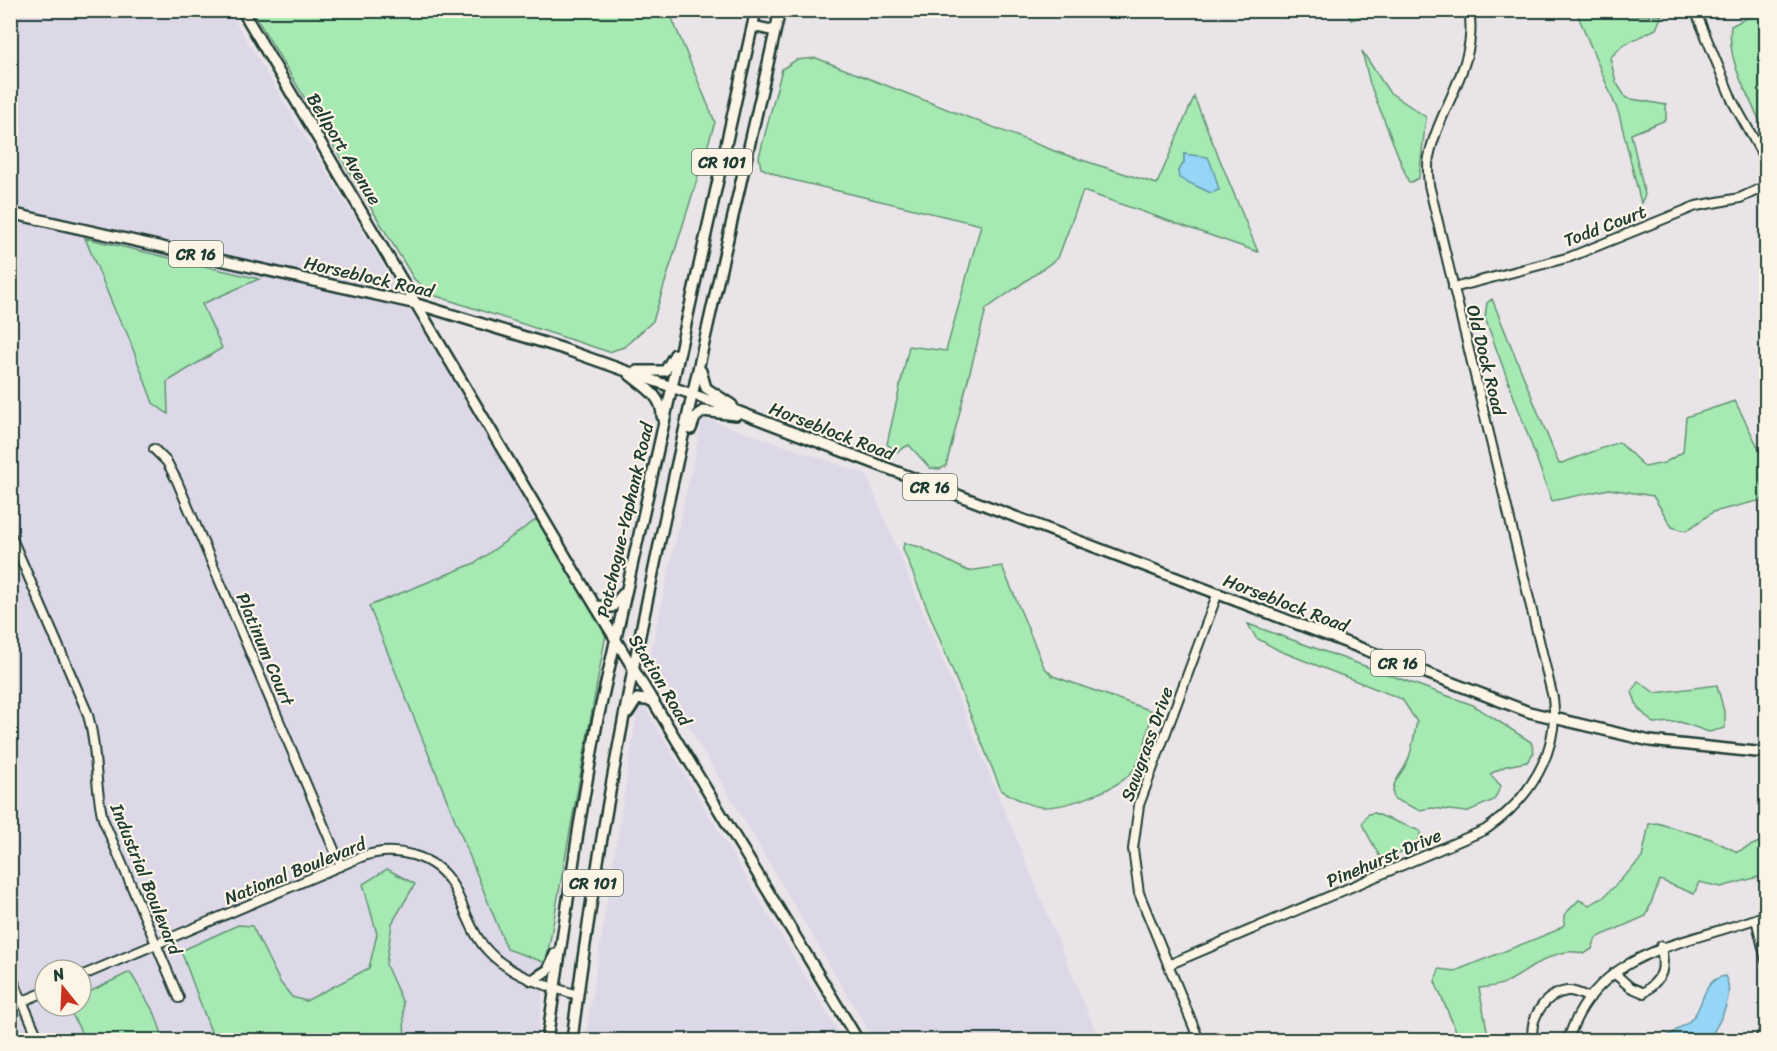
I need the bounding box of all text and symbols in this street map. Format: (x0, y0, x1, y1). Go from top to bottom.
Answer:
street label: Bellport Avenue (298, 86, 390, 212)
road number: CR 101 (692, 149, 752, 175)
street label: Todd Court (1559, 196, 1651, 256)
road number: CR 16 (169, 241, 223, 267)
street label: Horseblock Road (301, 247, 439, 308)
street label: Old Dock Road (1457, 301, 1516, 420)
street label: Horseblock Road (765, 392, 901, 470)
street label: Patchogue-Yaphank Road (587, 418, 663, 621)
road number: CR 16 (903, 474, 957, 500)
street label: Horseblock Road (1219, 564, 1355, 642)
street label: Platinum Court (227, 587, 304, 711)
street label: Station Road (620, 628, 701, 734)
road number: CR 16 (1371, 650, 1425, 676)
street label: Sawgrass Drive (1111, 682, 1183, 806)
street label: Industrial Boulevard (101, 798, 191, 961)
street label: Pinehurst Drive (1321, 819, 1447, 897)
street label: National Boulevard (219, 827, 372, 914)
road number: CR 101 (563, 870, 623, 896)
north arrow (33, 958, 93, 1018)
text: N (48, 958, 69, 990)

